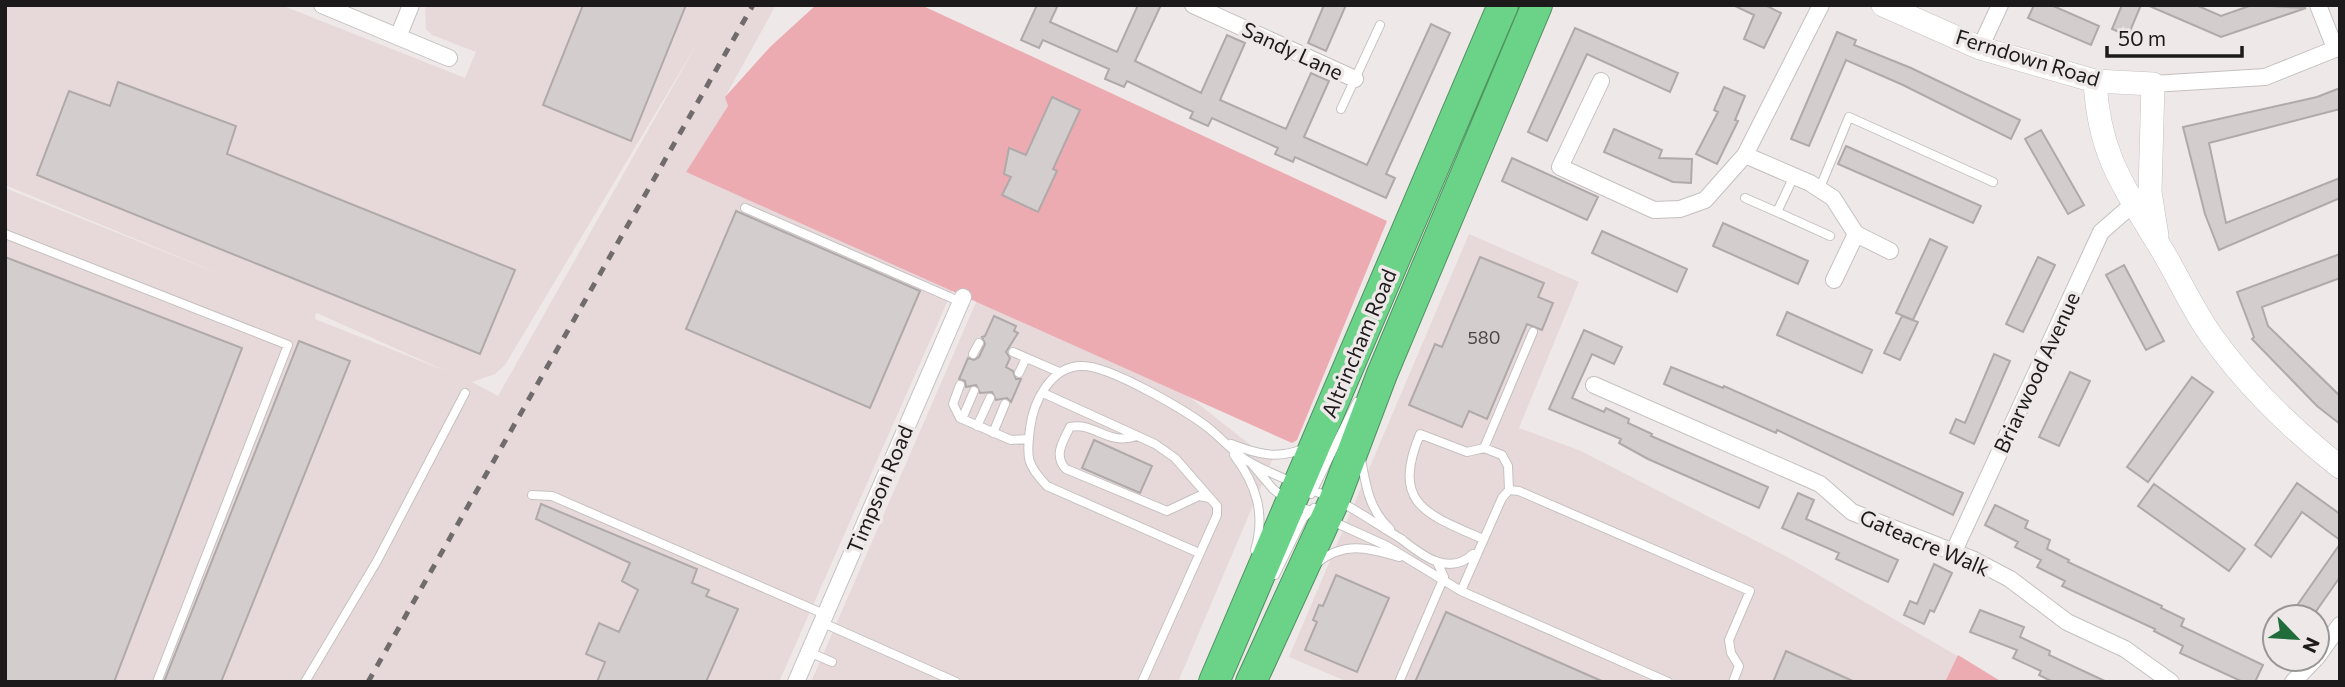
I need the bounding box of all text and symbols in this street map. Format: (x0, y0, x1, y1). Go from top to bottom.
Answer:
scale bar (2107, 14, 2242, 58)
street label: Sandy Lane (1239, 16, 1347, 84)
street label: Ferndown Road (1953, 23, 2103, 91)
text: 50 m (2118, 25, 2166, 50)
street label: Altrincham Road (1315, 265, 1401, 421)
street label: Briarwood Avenue (1988, 288, 2084, 456)
house number: 580 (1467, 326, 1501, 348)
street label: Timpson Road (841, 421, 917, 557)
street label: Gateacre Walk (1856, 503, 1994, 581)
north arrow (2261, 603, 2331, 673)
text: N (2298, 634, 2325, 657)

